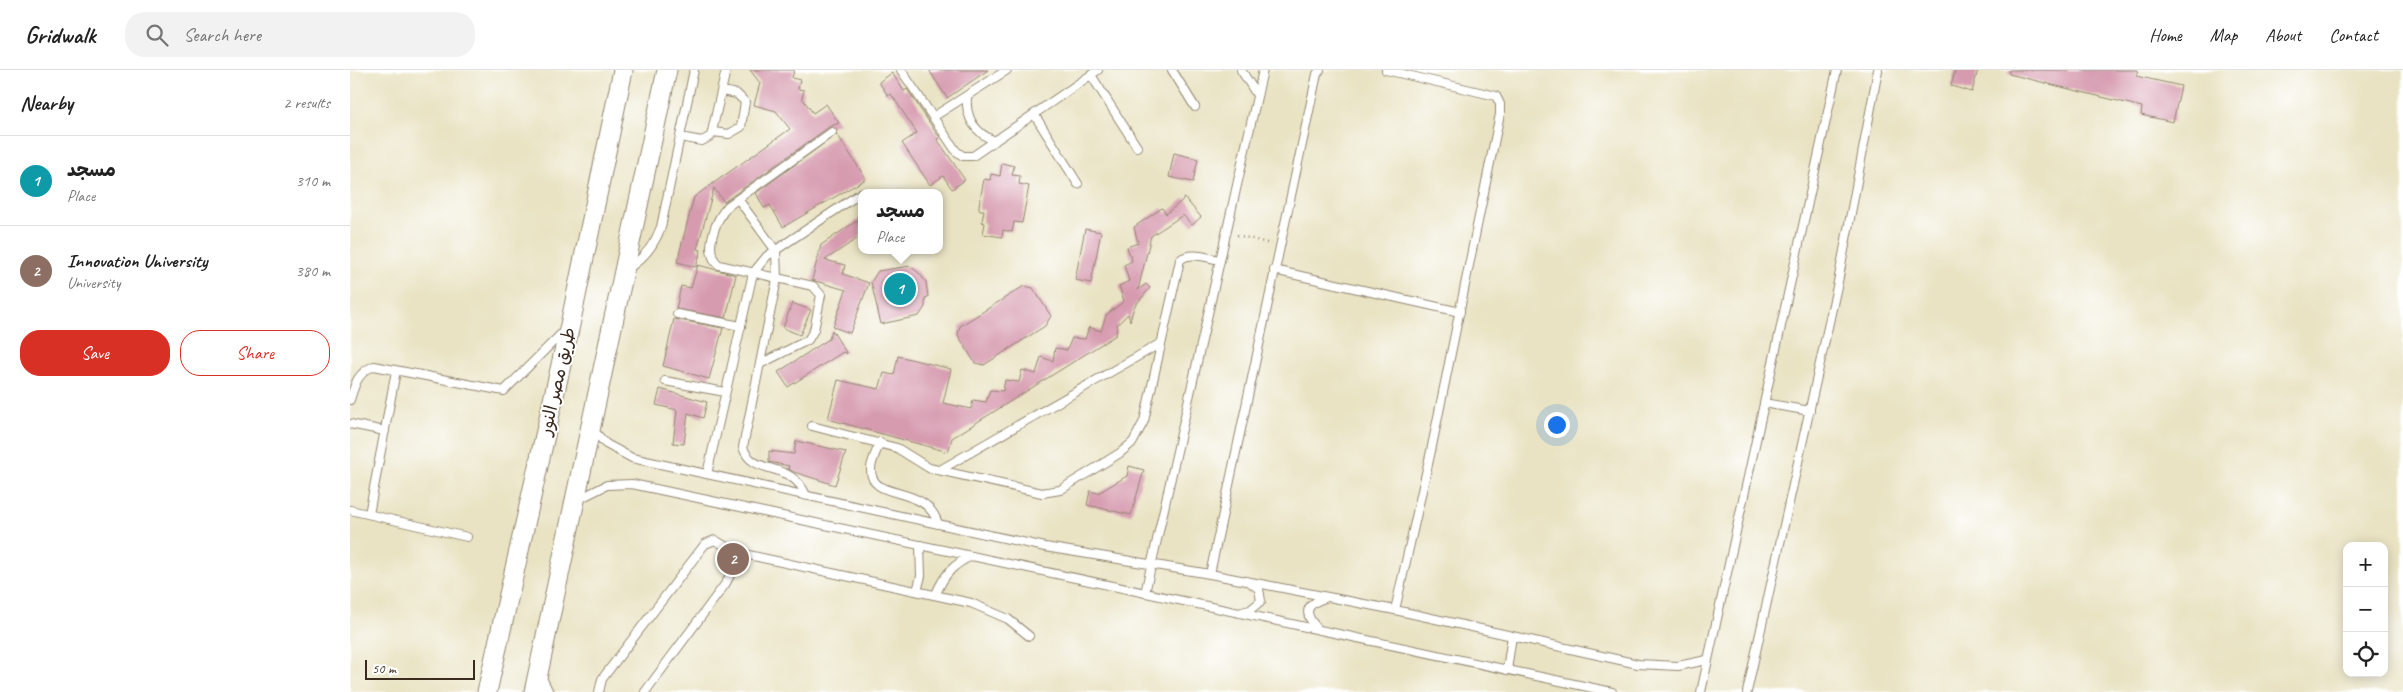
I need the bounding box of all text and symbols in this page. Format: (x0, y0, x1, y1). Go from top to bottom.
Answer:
search box (125, 12, 475, 57)
text: Gridwalk (25, 20, 95, 50)
icon: search (143, 21, 171, 49)
text: Search here (183, 23, 261, 47)
text: Home (2149, 24, 2182, 46)
text: Map (2210, 24, 2237, 46)
text: About (2265, 24, 2301, 46)
text: Contact (2329, 24, 2378, 46)
text: Nearby (20, 90, 73, 116)
text: 2 results (283, 93, 330, 113)
text: مسجد (67, 158, 116, 182)
text: 1 (32, 171, 40, 191)
text: 310 m (296, 171, 330, 191)
text: Place (67, 186, 95, 206)
popup (858, 189, 943, 254)
text: مسجد (876, 199, 925, 223)
text: Place (876, 227, 904, 247)
text: Innovation University (67, 249, 207, 273)
text: 2 (32, 261, 40, 281)
text: 380 m (296, 261, 330, 281)
pin: 1 (884, 270, 916, 308)
text: University (67, 273, 120, 293)
street label: طريق مصر النور (533, 325, 581, 439)
button: Save (20, 330, 170, 376)
button: Share (180, 330, 330, 376)
your location (1544, 412, 1570, 438)
pin: 2 (717, 540, 749, 578)
map controls (2343, 542, 2388, 677)
button: + (2343, 542, 2388, 587)
button: − (2343, 587, 2388, 632)
button: locate (2343, 632, 2388, 677)
scale bar (365, 657, 475, 680)
text: 50 m (372, 660, 396, 677)

